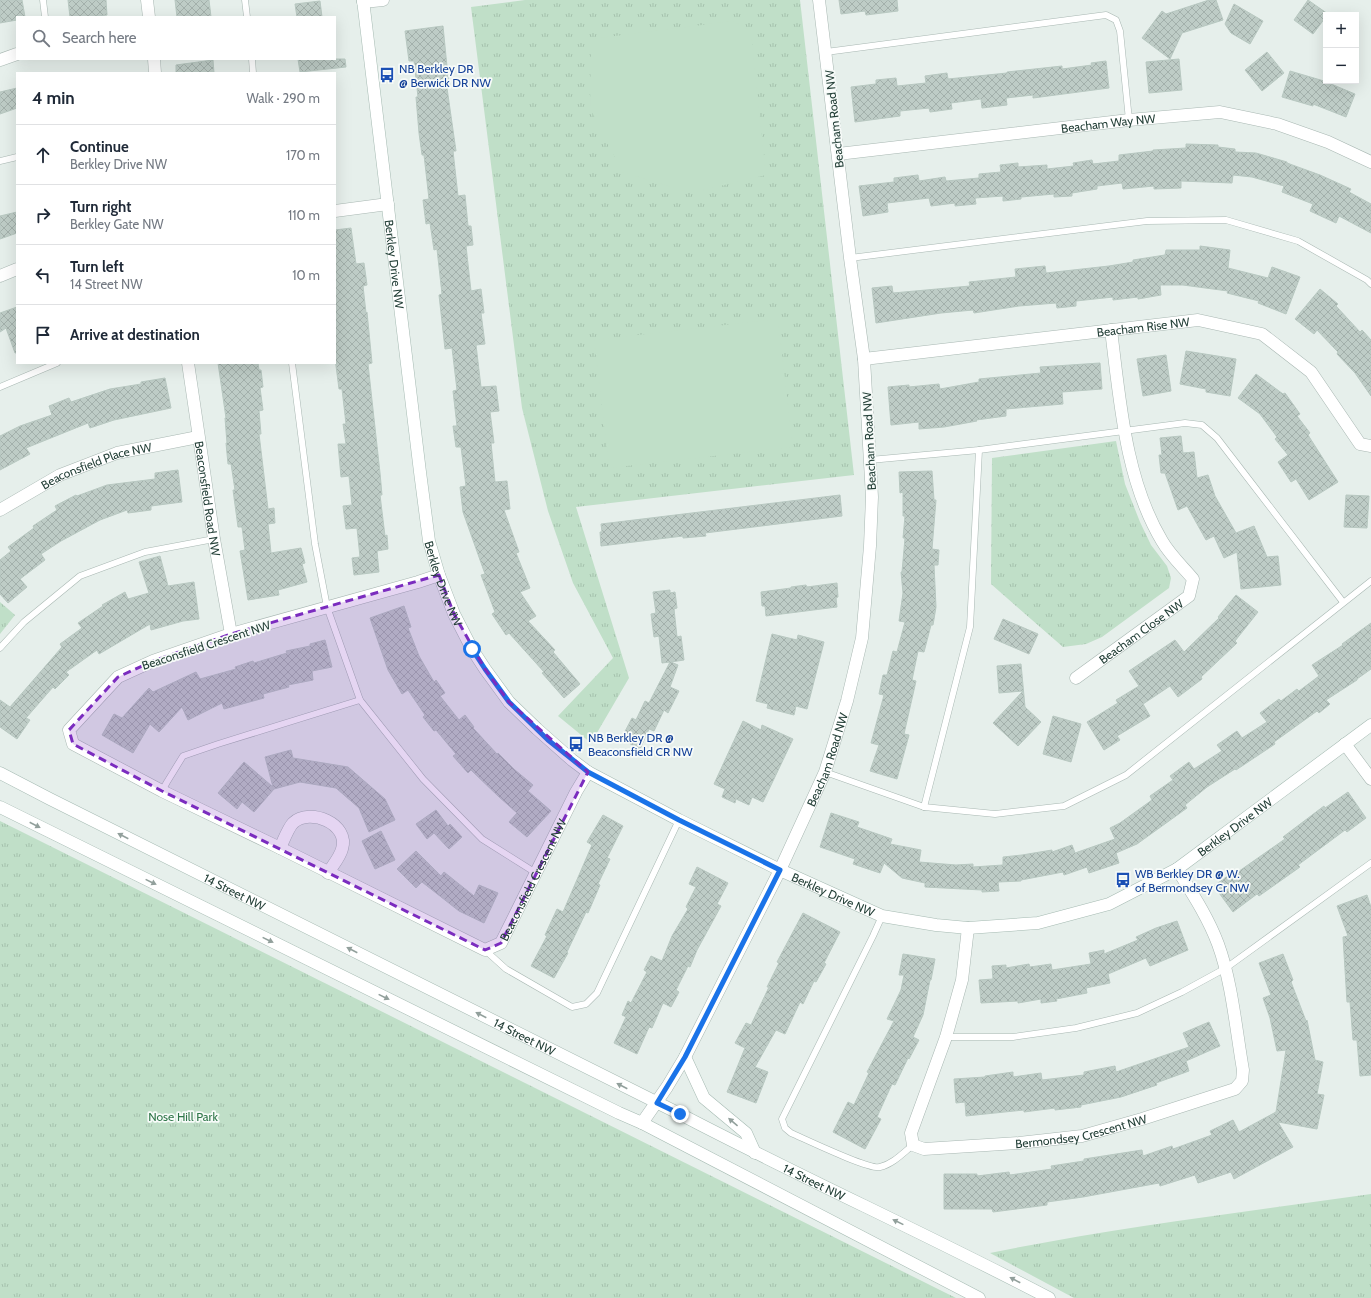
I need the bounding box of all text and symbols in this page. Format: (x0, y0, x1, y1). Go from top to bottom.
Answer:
map controls (1323, 12, 1359, 84)
button: + (1323, 12, 1359, 48)
search box (16, 16, 336, 60)
icon: search (30, 27, 52, 49)
text: Search here (62, 29, 137, 47)
button: − (1323, 48, 1359, 84)
place label: NB Berkley DR @ Berwick DR NW (399, 61, 491, 90)
bus stop icon: NB Berkley DR @ Berwick DR NW (378, 66, 396, 84)
street label: Beacham Road NW (821, 69, 847, 169)
text: 4 min (32, 88, 75, 108)
text: Walk · 290 m (247, 90, 320, 106)
street label: Beacham Way NW (1060, 110, 1157, 135)
text: Continue (70, 138, 129, 156)
icon: ahead (32, 144, 54, 166)
text: 170 m (286, 147, 320, 163)
text: Berkley Drive NW (70, 156, 167, 172)
text: Turn right (70, 198, 131, 216)
icon: right (32, 204, 54, 226)
text: 110 m (288, 207, 320, 223)
text: Berkley Gate NW (70, 216, 164, 232)
street label: Berkley Drive NW (382, 219, 408, 310)
text: Turn left (70, 258, 124, 276)
icon: left (32, 264, 54, 286)
text: 10 m (292, 267, 320, 283)
text: 14 Street NW (70, 276, 142, 292)
street label: Beacham Rise NW (1096, 313, 1191, 339)
icon: arrive (32, 324, 54, 346)
text: Arrive at destination (70, 326, 200, 344)
street label: Beacham Road NW (859, 391, 879, 491)
street label: Beaconsfield Place NW (38, 439, 153, 492)
street label: Beaconsfield Road NW (192, 440, 225, 558)
street label: Berkley Drive NW (422, 539, 467, 629)
street label: Beacham Close NW (1096, 595, 1186, 667)
street label: Beaconsfield Crescent NW (140, 617, 273, 673)
route start (463, 640, 481, 658)
street label: Beacham Road NW (803, 710, 851, 809)
place label: NB Berkley DR @ Beaconsfield CR NW (588, 730, 693, 759)
bus stop icon: NB Berkley DR @ Beaconsfield CR NW (567, 735, 585, 753)
street label: Berkley Drive NW (1194, 793, 1275, 859)
street label: Beaconsfield Crescent NW (496, 815, 569, 943)
one-way arrow (29, 822, 40, 828)
one-way arrow (117, 833, 129, 839)
place label: WB Berkley DR @ W. of Bermondsey Cr NW (1135, 866, 1250, 895)
street label: Berkley Drive NW (789, 869, 878, 920)
street label: 14 Street NW (202, 870, 269, 913)
bus stop icon: WB Berkley DR @ W. of Bermondsey Cr NW (1114, 871, 1132, 889)
one-way arrow (146, 879, 157, 886)
one-way arrow (262, 937, 274, 943)
one-way arrow (346, 947, 358, 954)
one-way arrow (379, 994, 390, 1000)
one-way arrow (475, 1012, 486, 1018)
street label: 14 Street NW (491, 1015, 558, 1058)
one-way arrow (616, 1083, 628, 1089)
route end (671, 1105, 689, 1123)
park label: Nose Hill Park (148, 1109, 218, 1124)
street label: Bermondsey Crescent NW (1015, 1110, 1149, 1151)
one-way arrow (728, 1118, 739, 1127)
street label: 14 Street NW (781, 1160, 848, 1203)
one-way arrow (893, 1219, 904, 1225)
one-way arrow (1009, 1277, 1020, 1283)

